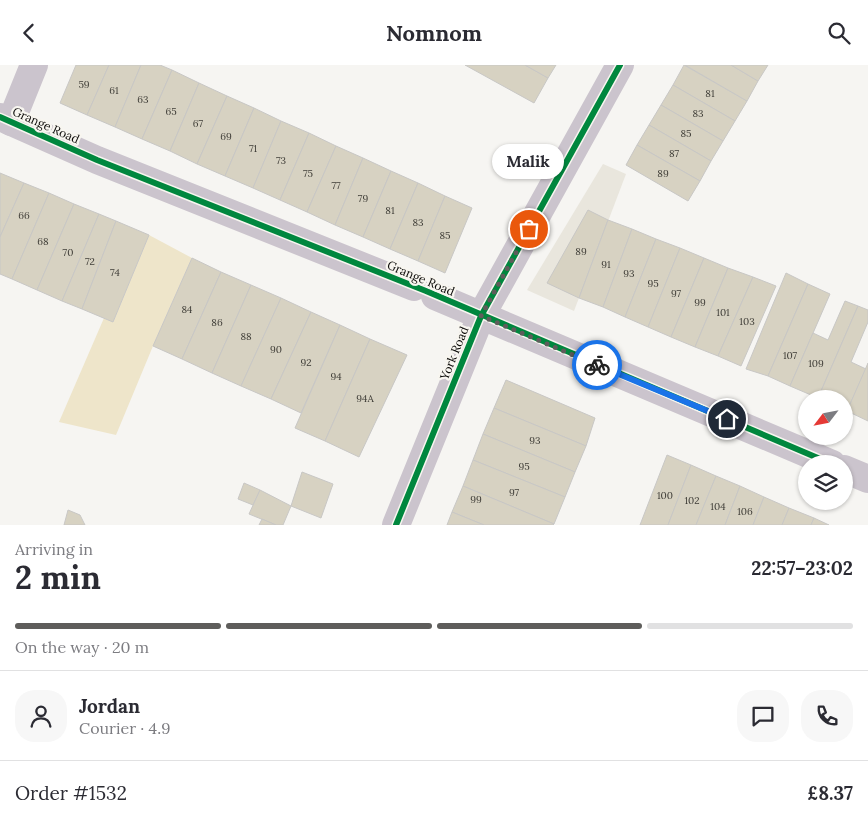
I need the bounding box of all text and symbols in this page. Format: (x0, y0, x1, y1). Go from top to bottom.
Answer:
icon: back (15, 19, 43, 47)
text: Nomnom (386, 19, 482, 47)
icon: search (825, 19, 853, 47)
house number: 59 (78, 78, 90, 91)
house number: 61 (109, 84, 119, 97)
house number: 81 (705, 87, 715, 100)
house number: 63 (137, 93, 149, 106)
street label: Grange Road (10, 104, 82, 146)
house number: 65 (165, 105, 177, 118)
house number: 83 (692, 107, 704, 120)
house number: 67 (193, 117, 204, 130)
house number: 85 (680, 127, 692, 140)
house number: 69 (220, 130, 232, 143)
house number: 71 (249, 142, 257, 155)
callout: Malik (493, 144, 565, 179)
house number: 87 (669, 147, 680, 160)
text: Malik (506, 151, 550, 171)
house number: 73 (276, 154, 287, 167)
house number: 75 (303, 167, 313, 180)
house number: 89 (657, 167, 669, 180)
house number: 77 (331, 179, 341, 192)
house number: 79 (358, 192, 368, 205)
house number: 81 (385, 204, 395, 217)
pin (508, 208, 550, 250)
house number: 66 (18, 209, 30, 222)
icon: bag (515, 215, 543, 243)
house number: 83 (412, 216, 424, 229)
house number: 85 (439, 229, 451, 242)
house number: 68 (37, 235, 49, 248)
house number: 89 (575, 245, 587, 258)
house number: 70 (63, 246, 73, 259)
house number: 72 (85, 255, 95, 268)
street label: Grange Road (385, 257, 457, 299)
house number: 91 (601, 258, 611, 271)
house number: 74 (110, 266, 121, 279)
house number: 93 (623, 267, 635, 280)
house number: 95 (647, 277, 659, 290)
house number: 97 (671, 287, 681, 300)
house number: 99 (694, 296, 706, 309)
house number: 84 (181, 303, 193, 316)
house number: 101 (716, 306, 730, 319)
house number: 103 (739, 315, 755, 328)
house number: 86 (211, 316, 223, 329)
street label: York Road (436, 324, 472, 383)
house number: 88 (240, 330, 252, 343)
courier (572, 340, 622, 390)
house number: 90 (270, 343, 282, 356)
house number: 107 (783, 349, 798, 362)
icon: bike (583, 351, 611, 379)
house number: 92 (300, 356, 312, 369)
house number: 109 (808, 357, 824, 370)
house number: 94 (330, 370, 342, 383)
north arrow (798, 390, 852, 445)
map controls (798, 390, 853, 510)
house number: 94A (356, 392, 374, 405)
pin (706, 398, 748, 440)
icon: home (713, 405, 741, 433)
house number: 93 (529, 434, 541, 447)
button: layers (798, 455, 853, 510)
house number: 95 (518, 460, 530, 473)
house number: 97 (509, 486, 519, 499)
house number: 100 (657, 489, 673, 502)
house number: 99 (470, 493, 482, 506)
house number: 102 (684, 494, 700, 507)
house number: 104 (710, 500, 726, 513)
house number: 106 (737, 505, 753, 518)
text: Arriving in (15, 539, 93, 559)
text: 22:57–23:02 (751, 556, 853, 580)
text: 2 min (15, 557, 101, 598)
text: On the way · 20 m (15, 637, 149, 657)
button: person (15, 690, 67, 742)
button: chat (737, 690, 789, 742)
button: phone (801, 690, 853, 742)
text: Jordan (79, 694, 140, 718)
text: Courier · 4.9 (79, 718, 170, 738)
text: Order #1532 (15, 781, 127, 805)
text: £8.37 (807, 781, 853, 805)

